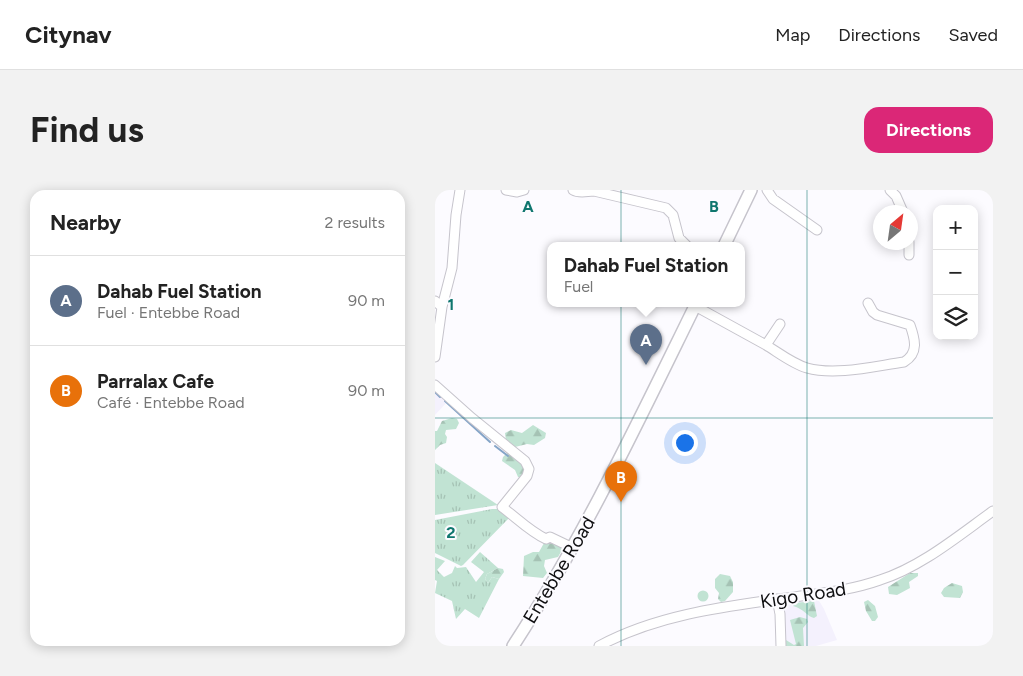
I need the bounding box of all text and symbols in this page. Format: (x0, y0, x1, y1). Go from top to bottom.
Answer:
text: Citynav (25, 20, 112, 49)
text: Map (775, 24, 810, 46)
text: Directions (838, 24, 920, 46)
text: Saved (948, 24, 998, 46)
button: Directions (864, 107, 993, 153)
text: Find us (30, 109, 144, 151)
text: A (522, 197, 534, 216)
text: B (709, 197, 719, 216)
north arrow (873, 205, 918, 250)
map controls (933, 205, 978, 340)
button: + (933, 205, 978, 250)
text: Nearby (50, 210, 121, 235)
text: 2 results (325, 213, 385, 232)
popup (547, 242, 745, 307)
button: − (933, 250, 978, 295)
text: Dahab Fuel Station (564, 254, 728, 277)
text: Fuel (564, 277, 593, 296)
text: Dahab Fuel Station (97, 280, 262, 303)
text: A (60, 291, 72, 310)
text: 90 m (348, 291, 385, 310)
text: 1 (448, 295, 454, 314)
button: layers (933, 295, 978, 340)
text: Fuel · Entebbe Road (97, 303, 240, 322)
pin: A (630, 324, 662, 365)
text: Parralax Cafe (97, 370, 214, 393)
text: B (61, 381, 71, 400)
text: 90 m (348, 381, 385, 400)
text: Café · Entebbe Road (97, 393, 245, 412)
your location (672, 430, 698, 456)
pin: B (605, 461, 637, 502)
street label: Entebbe Road (518, 512, 600, 628)
text: 2 (446, 523, 456, 542)
street label: Kigo Road (758, 577, 848, 613)

